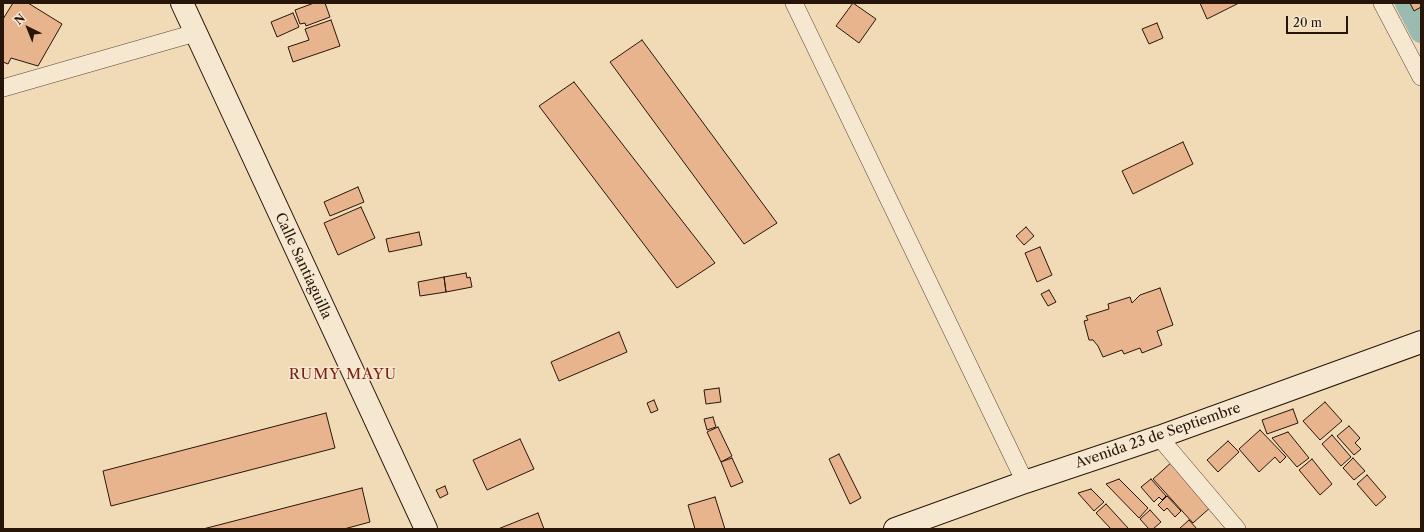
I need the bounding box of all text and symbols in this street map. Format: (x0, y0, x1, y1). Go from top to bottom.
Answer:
north arrow (8, 8, 48, 48)
scale bar (1288, 8, 1350, 34)
text: N (12, 11, 28, 28)
text: 20 m (1293, 15, 1322, 30)
street label: Calle Santiaguilla (271, 210, 335, 322)
district label: RUMY MAYU (289, 366, 397, 384)
street label: Avenida 23 de Septiembre (1073, 400, 1243, 472)

